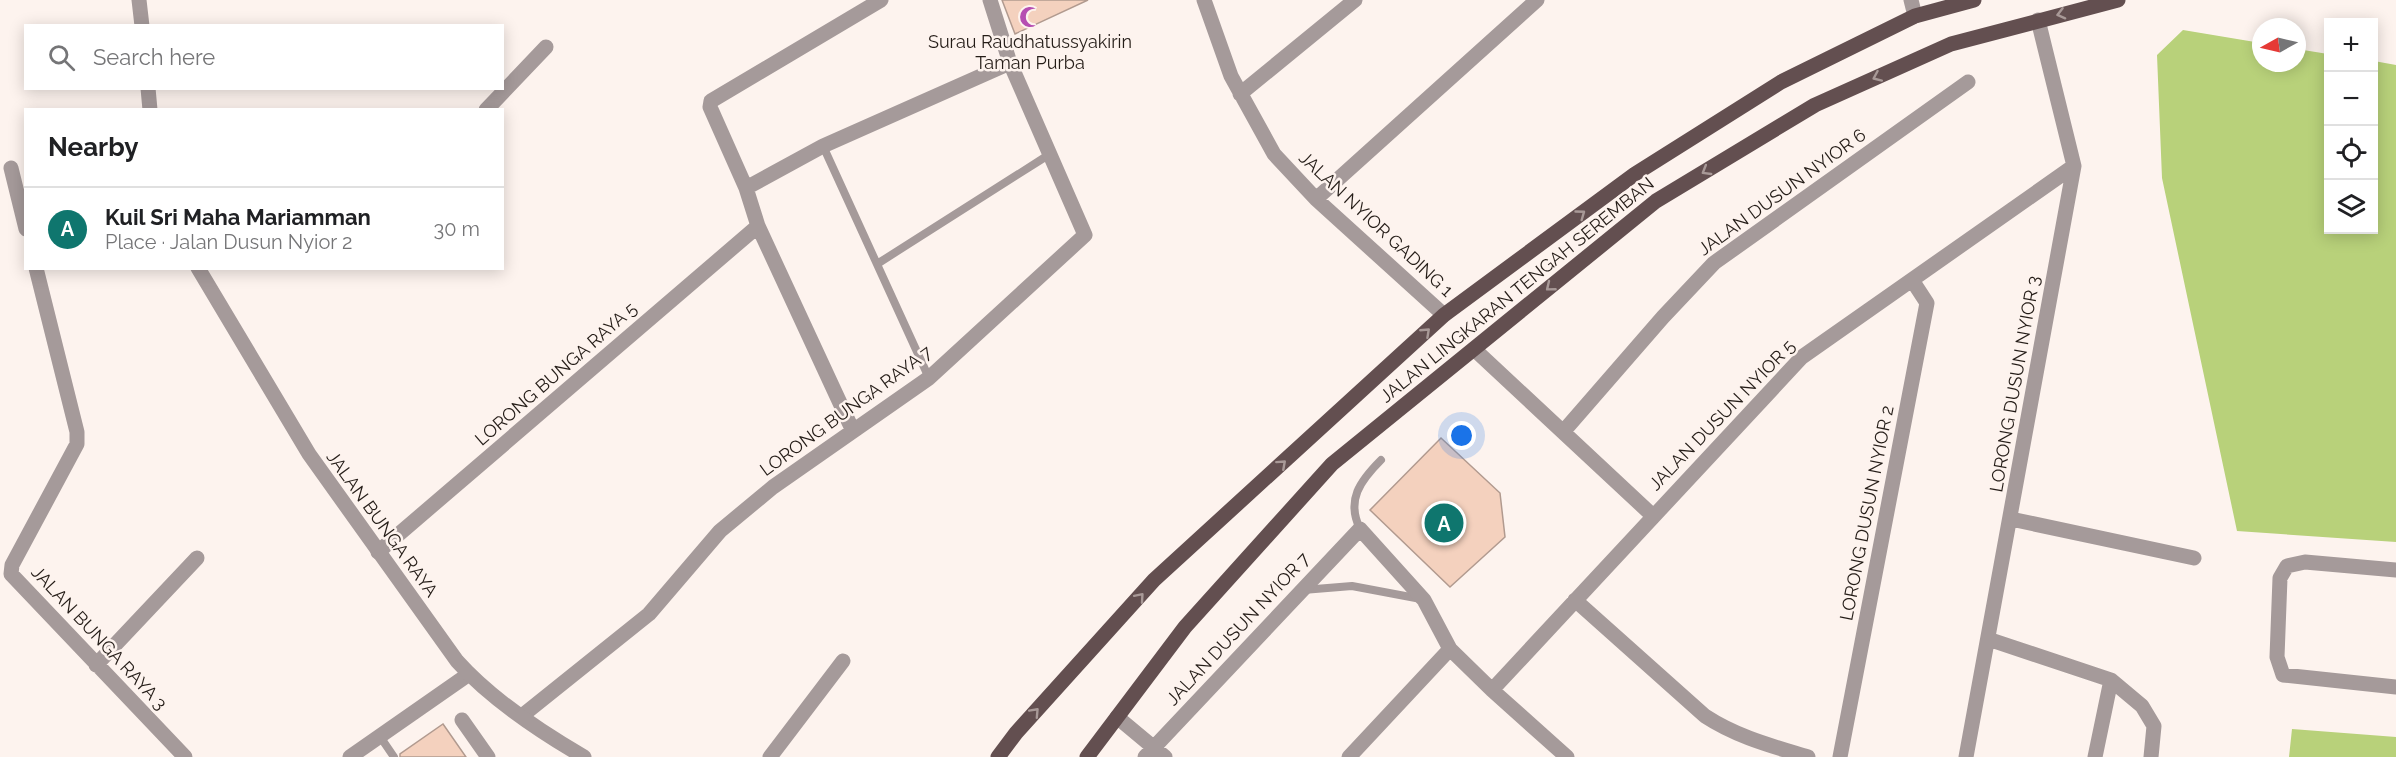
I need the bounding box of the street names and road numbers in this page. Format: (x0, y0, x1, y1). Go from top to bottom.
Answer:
street label: JALAN DUSUN NYIOR 6 (1694, 124, 1870, 259)
street label: JALAN NYIOR GADING 1 (1295, 147, 1458, 301)
street label: JALAN LINGKARAN TENGAH SEREMBAN (1376, 173, 1658, 407)
street label: LORONG DUSUN NYIOR 3 (1985, 274, 2044, 494)
street label: LORONG BUNGA RAYA 5 (471, 298, 641, 450)
street label: JALAN DUSUN NYIOR 5 (1644, 335, 1799, 494)
street label: LORONG BUNGA RAYA 7 (756, 341, 936, 480)
street label: LORONG DUSUN NYIOR 2 (1835, 403, 1898, 622)
street label: JALAN BUNGA RAYA (322, 447, 442, 601)
street label: JALAN DUSUN NYIOR 7 (1162, 548, 1314, 709)
street label: JALAN BUNGA RAYA 3 (27, 561, 171, 714)

